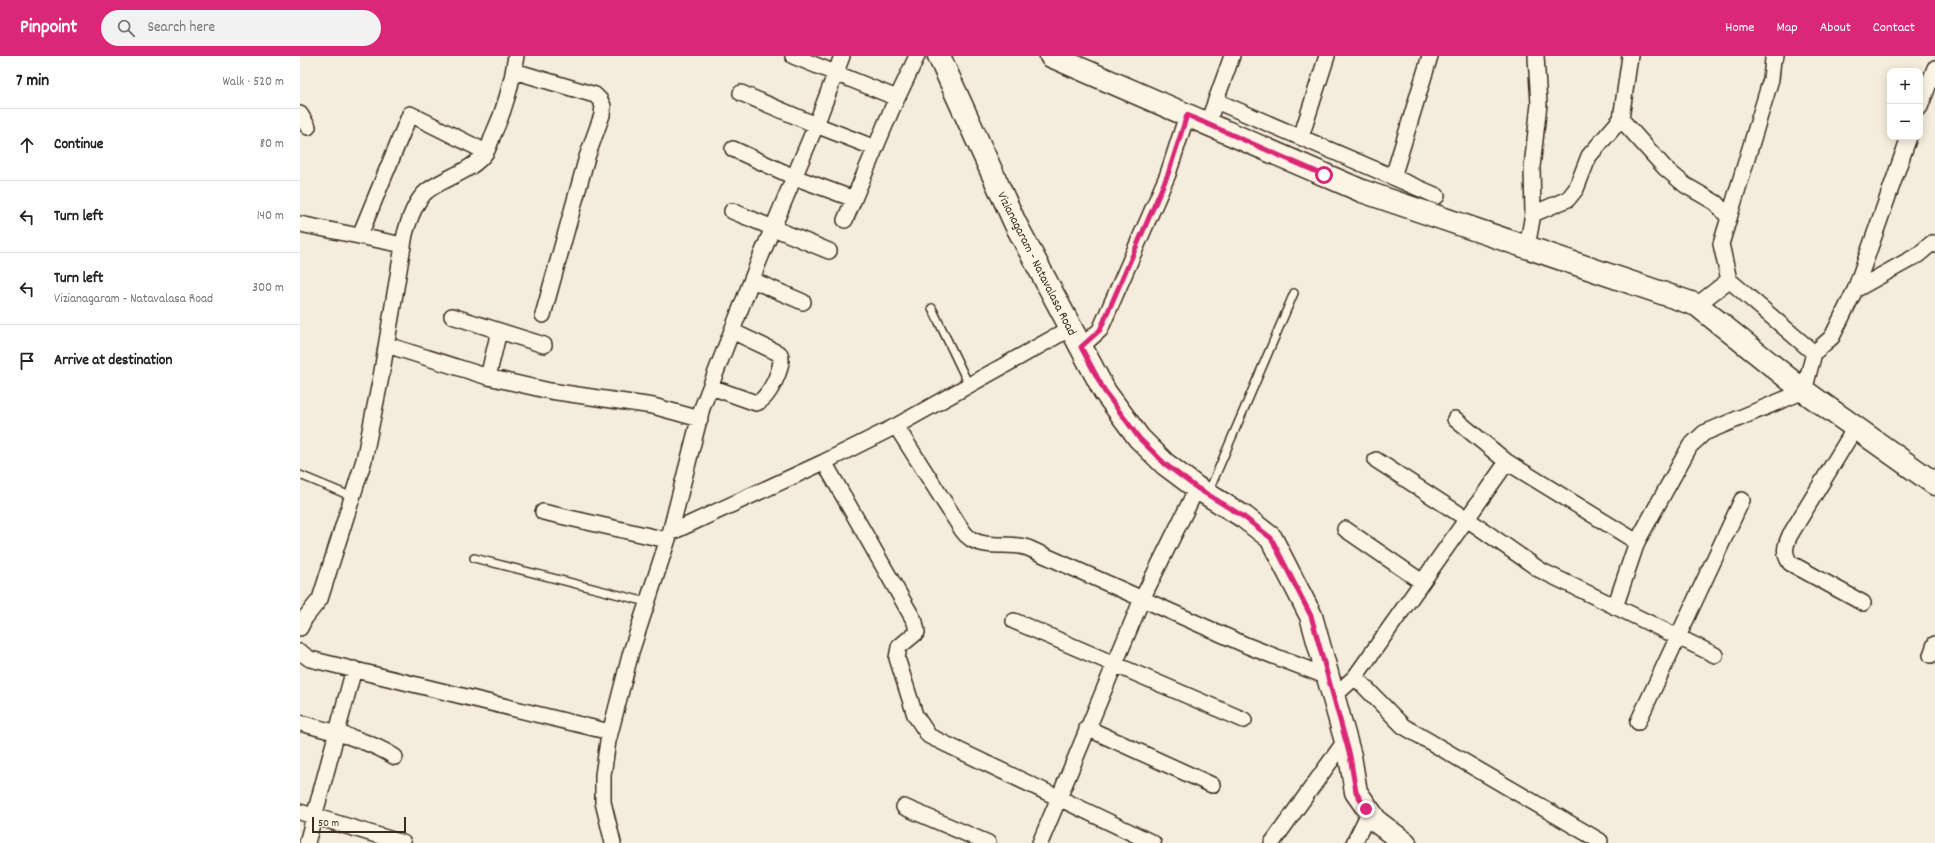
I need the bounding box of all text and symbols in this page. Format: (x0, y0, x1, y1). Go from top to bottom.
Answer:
search box (101, 10, 381, 46)
text: Pinpoint (20, 15, 77, 42)
icon: search (115, 17, 137, 39)
text: Search here (147, 17, 215, 39)
text: Home (1725, 18, 1754, 38)
text: Map (1776, 18, 1798, 38)
text: About (1820, 18, 1851, 38)
text: Contact (1873, 18, 1915, 38)
map controls (1887, 68, 1923, 140)
button: + (1887, 68, 1923, 104)
text: 7 min (16, 70, 49, 94)
text: Walk · 520 m (222, 73, 284, 92)
button: − (1887, 104, 1923, 140)
icon: ahead (16, 134, 38, 156)
text: Continue (54, 134, 103, 156)
text: 80 m (260, 135, 284, 154)
route start (1315, 166, 1333, 184)
street label: Vizianagaram - Natavalasa Road (991, 189, 1080, 339)
icon: left (16, 206, 38, 228)
text: Turn left (54, 206, 103, 228)
text: 140 m (257, 207, 284, 226)
text: Turn left (54, 268, 103, 290)
icon: left (16, 278, 38, 300)
text: 300 m (252, 279, 284, 298)
text: Vizianagaram - Natavalasa Road (54, 290, 213, 309)
icon: arrive (16, 350, 38, 372)
text: Arrive at destination (54, 350, 172, 372)
route end (1357, 800, 1375, 818)
scale bar (312, 815, 406, 834)
text: 50 m (318, 816, 339, 832)

